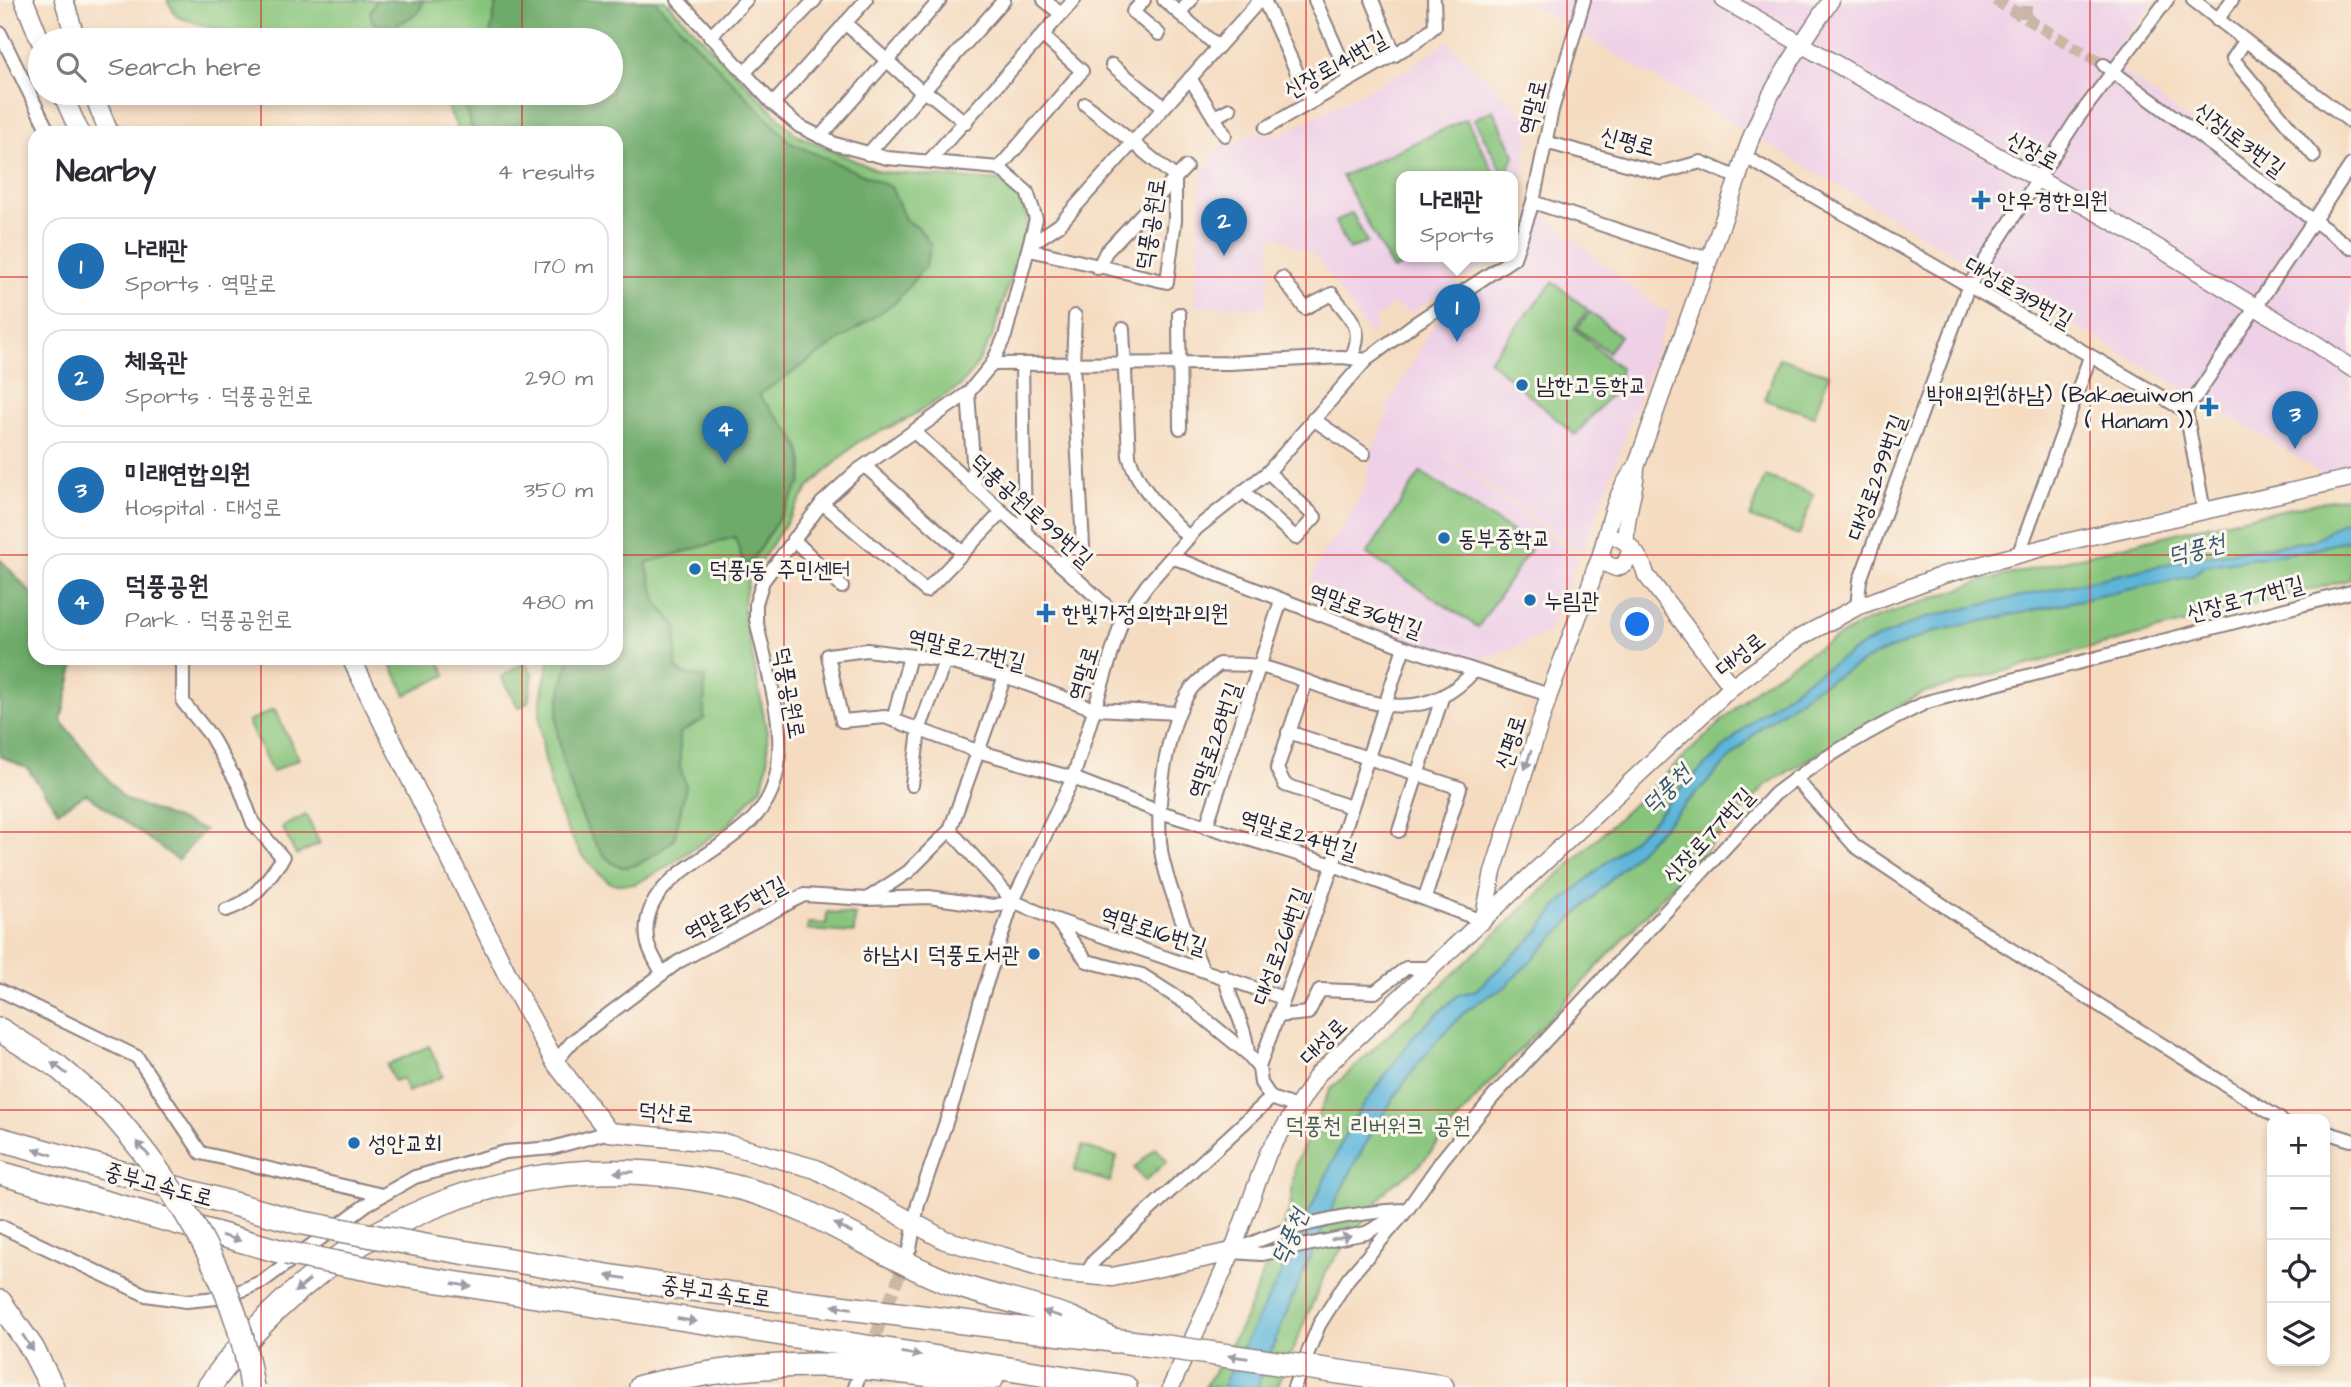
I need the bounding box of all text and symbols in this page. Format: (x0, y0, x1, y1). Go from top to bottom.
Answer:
street label: 신장로141번길 (1278, 23, 1393, 107)
search box (28, 28, 623, 105)
icon: search (52, 48, 90, 86)
text: Search here (108, 49, 261, 85)
street label: 역말로 (1511, 76, 1555, 138)
street label: 신장1로3번길 (2187, 95, 2292, 185)
street label: 신평로 (1597, 119, 1659, 165)
street label: 신장로 (2000, 123, 2065, 178)
text: Nearby (56, 151, 156, 193)
text: 4 results (497, 156, 595, 188)
popup (1396, 171, 1518, 262)
street label: 덕풍공원로 (1128, 176, 1174, 272)
text: 나래관 (1420, 183, 1483, 219)
place label: 안우경한의원 (1997, 185, 2108, 217)
marker: 안우경한의원 (1971, 190, 1991, 210)
pin: 2 (1201, 198, 1247, 256)
text: Sports (1420, 219, 1494, 251)
text: 나래관 (125, 232, 188, 268)
street label: 대성로319번길 (1958, 249, 2079, 337)
text: 1 (80, 250, 82, 282)
text: 170 m (534, 250, 593, 282)
text: Sports · 역말로 (125, 268, 276, 300)
pin: 1 (1434, 284, 1480, 342)
text: 체육관 (125, 344, 188, 380)
text: 2 (74, 362, 88, 394)
text: 290 m (525, 362, 593, 394)
place label: 남한고등학교 (1536, 370, 1647, 402)
marker: 남한고등학교 (1514, 377, 1530, 393)
place label: 박애의원(하남) (Bakaeuiwon ( Hanam )) (1926, 379, 2193, 437)
text: Sports · 덕풍공원로 (125, 380, 313, 412)
pin: 3 (2272, 391, 2318, 449)
marker: 박애의원(하남) (Bakaeuiwon ( Hanam )) (2199, 397, 2219, 417)
pin: 4 (702, 406, 748, 464)
street label: 대성로299번길 (1839, 410, 1915, 545)
street label: 덕풍공원로99번길 (963, 447, 1100, 575)
text: 미래연합의원 (125, 456, 251, 492)
text: 3 (75, 474, 87, 506)
text: 350 m (523, 474, 593, 506)
text: Hospital · 대성로 (125, 492, 282, 524)
place label: 동부중학교 (1458, 523, 1551, 555)
water label: 덕풍천 (2164, 525, 2231, 574)
marker: 동부중학교 (1436, 530, 1452, 546)
place label: 덕풍1동 주민센터 (709, 554, 851, 586)
marker: 덕풍1동 주민센터 (687, 561, 703, 577)
text: 덕풍공원 (125, 568, 209, 604)
street label: 신장로77번길 (2183, 568, 2308, 630)
street label: 역말로36번길 (1304, 576, 1427, 646)
place label: 누림관 (1544, 585, 1600, 617)
text: 4 (73, 586, 89, 618)
text: 480 m (521, 586, 593, 618)
marker: 누림관 (1522, 592, 1538, 608)
place label: 한빛가정의학과의원 (1062, 598, 1229, 630)
marker: 한빛가정의학과의원 (1036, 603, 1056, 623)
text: Park · 덕풍공원로 (125, 604, 292, 636)
your location (1620, 607, 1654, 641)
street label: 역말로27번길 (905, 621, 1029, 679)
street label: 대성로 (1709, 625, 1772, 684)
street label: 역말로 (1061, 642, 1107, 705)
street label: 덕풍공원로 (765, 645, 813, 742)
street label: 역말로28번길 (1180, 678, 1250, 803)
street label: 신평로 (1487, 711, 1535, 774)
one-way arrow (1523, 750, 1533, 771)
water label: 덕풍천 (1634, 755, 1701, 822)
street label: 신장로77번길 (1656, 781, 1762, 891)
street label: 역말로24번길 (1236, 802, 1361, 868)
street label: 역말로15번길 (679, 869, 792, 949)
street label: 대성로261번길 (1245, 883, 1317, 1010)
street label: 역말로16번길 (1096, 899, 1211, 963)
place label: 하남시 덕풍도서관 (863, 939, 1020, 971)
marker: 하남시 덕풍도서관 (1026, 946, 1042, 962)
street label: 대성로 (1293, 1011, 1355, 1073)
one-way arrow (50, 1061, 68, 1076)
street label: 덕산로 (637, 1095, 695, 1131)
park label: 덕풍천 리버워크 공원 (1286, 1110, 1471, 1142)
map controls (2267, 1114, 2330, 1366)
button: + (2267, 1114, 2330, 1177)
place label: 성안교회 (368, 1128, 442, 1160)
marker: 성안교회 (346, 1135, 362, 1151)
one-way arrow (135, 1140, 151, 1158)
one-way arrow (33, 1146, 54, 1157)
street label: 중부고속도로 (101, 1155, 217, 1215)
one-way arrow (613, 1166, 635, 1178)
button: − (2267, 1177, 2330, 1240)
water label: 덕풍천 (1263, 1202, 1318, 1271)
one-way arrow (833, 1222, 853, 1233)
one-way arrow (1330, 1232, 1352, 1243)
one-way arrow (221, 1233, 242, 1243)
button: locate (2267, 1240, 2330, 1303)
street label: 중부고속도로 (659, 1268, 773, 1316)
one-way arrow (605, 1271, 627, 1282)
one-way arrow (293, 1278, 310, 1293)
one-way arrow (451, 1280, 473, 1291)
one-way arrow (831, 1302, 853, 1313)
button: layers (2267, 1303, 2330, 1366)
one-way arrow (1041, 1308, 1062, 1318)
one-way arrow (676, 1315, 698, 1326)
one-way arrow (22, 1333, 35, 1353)
one-way arrow (901, 1349, 923, 1360)
one-way arrow (1227, 1351, 1249, 1362)

